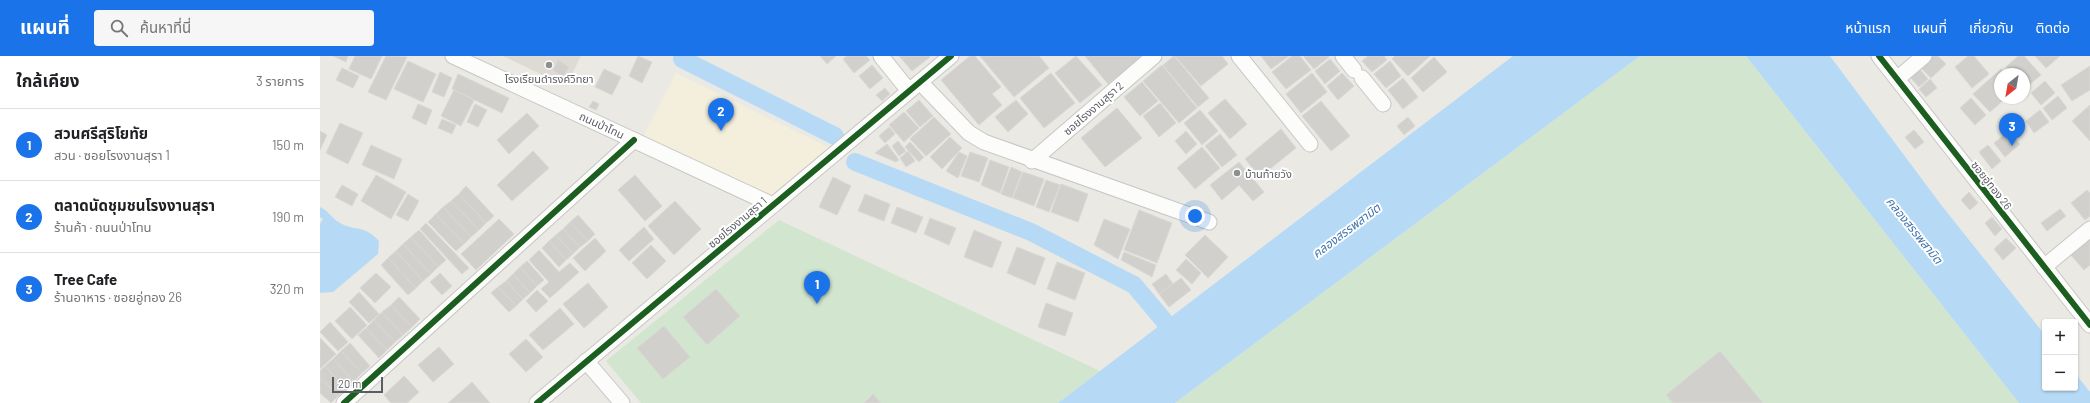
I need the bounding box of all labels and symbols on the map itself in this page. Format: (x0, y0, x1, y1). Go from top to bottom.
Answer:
marker: โรงเรียนดำรงค์วิทยา (544, 60, 554, 70)
north arrow (1994, 68, 2030, 104)
place label: โรงเรียนดำรงค์วิทยา (505, 72, 593, 85)
street label: ซอยโรงงานสุรา 2 (1060, 78, 1126, 138)
pin: 2 (708, 98, 734, 131)
street label: ถนนป่าโทน (577, 109, 627, 141)
pin: 3 (1999, 113, 2025, 146)
street label: ซอยอู่ทอง 26 (1968, 158, 2015, 213)
place label: บ้านท้ายวัง (1245, 167, 1292, 180)
marker: บ้านท้ายวัง (1232, 168, 1242, 178)
street label: ซอยโรงงานสุรา 1 (705, 194, 770, 251)
water label: คลองสรรพสามิต (1884, 194, 1947, 267)
water label: คลองสรรพสามิต (1309, 199, 1384, 260)
your location (1185, 206, 1205, 226)
pin: 1 (804, 271, 830, 304)
scale bar (332, 375, 383, 394)

